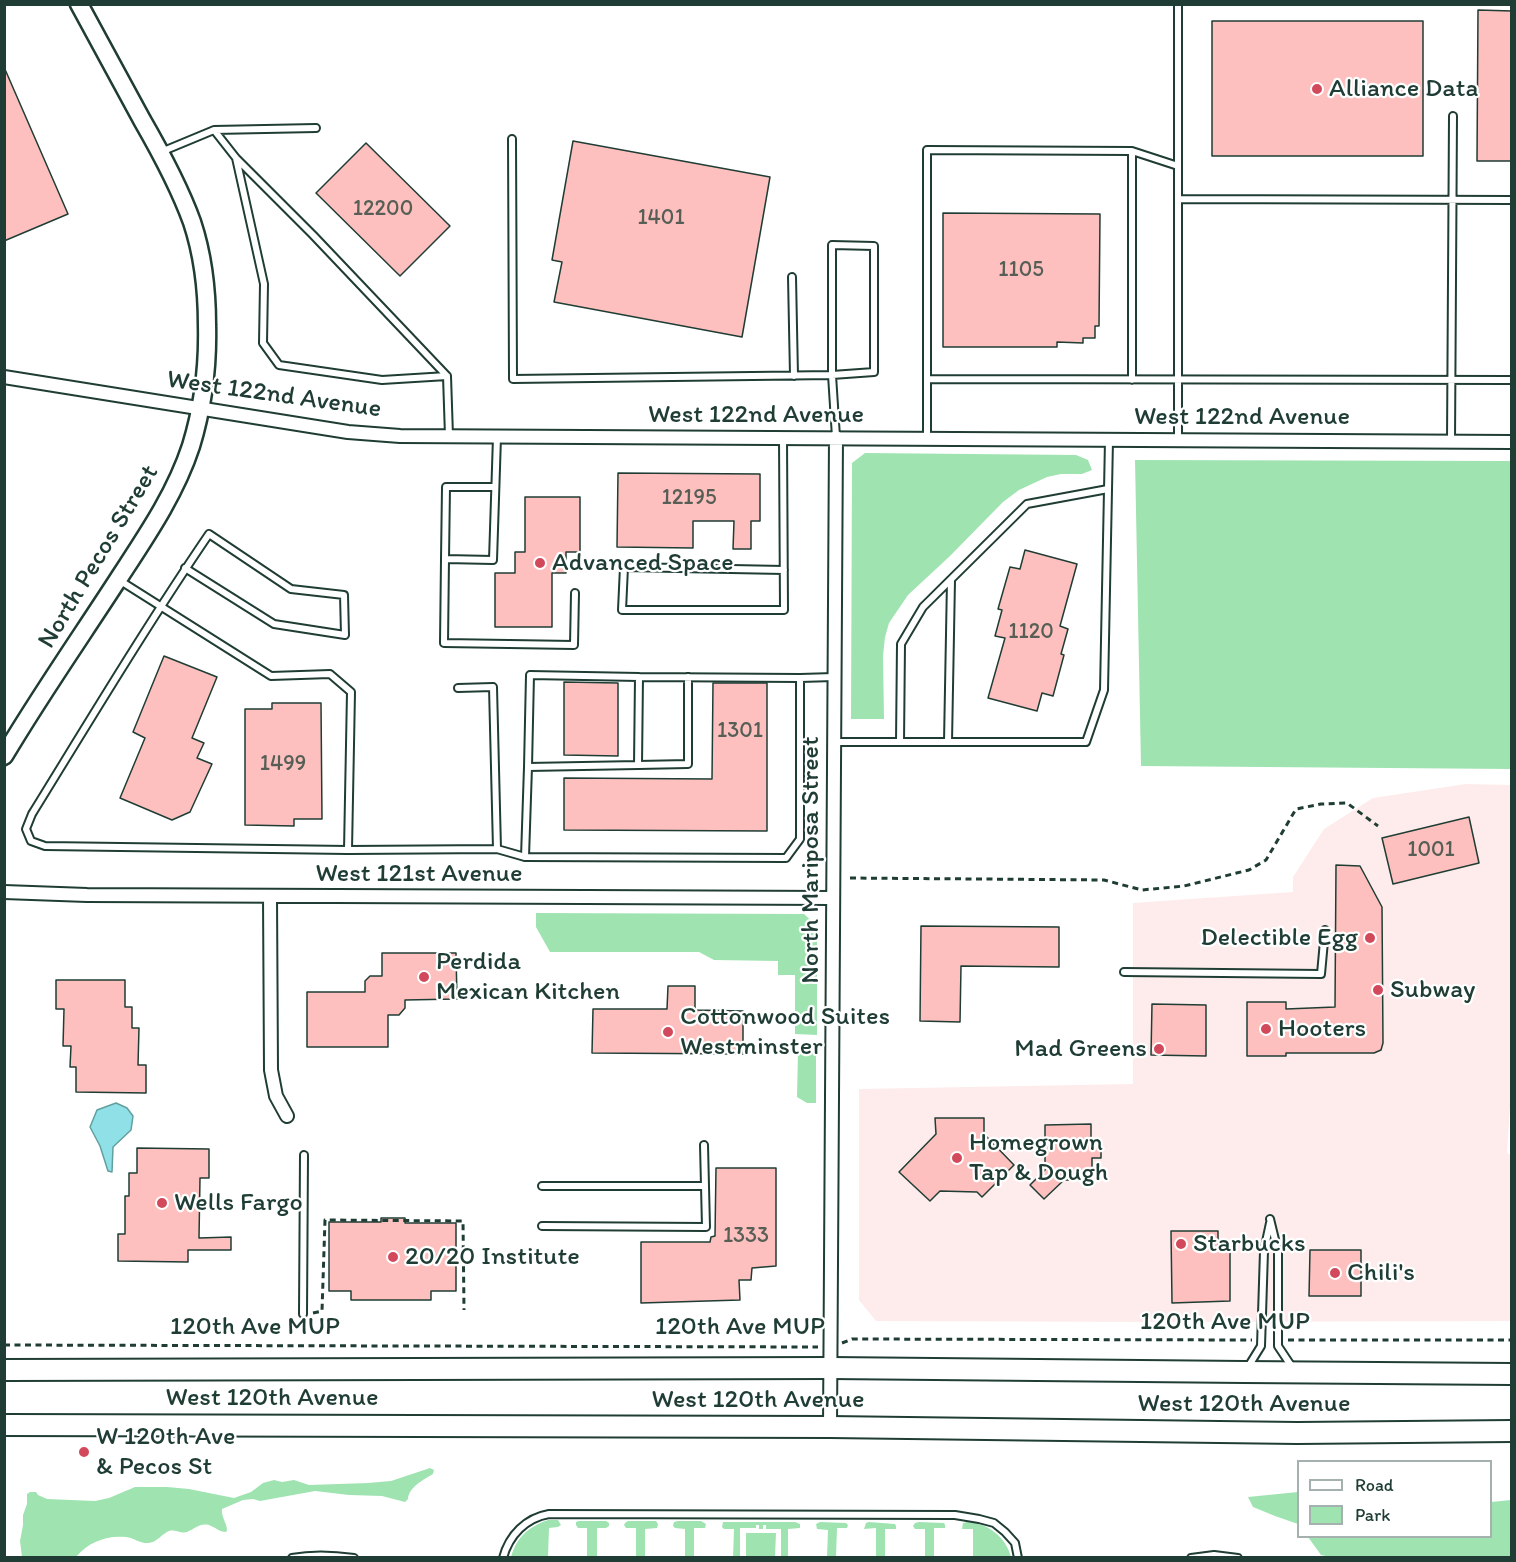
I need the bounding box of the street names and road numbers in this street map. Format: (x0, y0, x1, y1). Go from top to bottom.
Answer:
street label: West 122nd Avenue (165, 365, 383, 425)
street label: West 122nd Avenue (648, 399, 864, 431)
street label: West 122nd Avenue (1134, 401, 1350, 433)
street label: North Pecos Street (32, 460, 166, 654)
street label: North Mariposa Street (795, 736, 827, 984)
street label: West 121st Avenue (315, 858, 523, 890)
street label: 120th Ave MUP (1140, 1306, 1310, 1338)
street label: 120th Ave MUP (170, 1311, 340, 1343)
street label: 120th Ave MUP (655, 1311, 825, 1343)
street label: West 120th Avenue (166, 1382, 378, 1414)
street label: West 120th Avenue (652, 1384, 864, 1416)
street label: West 120th Avenue (1138, 1388, 1350, 1420)

